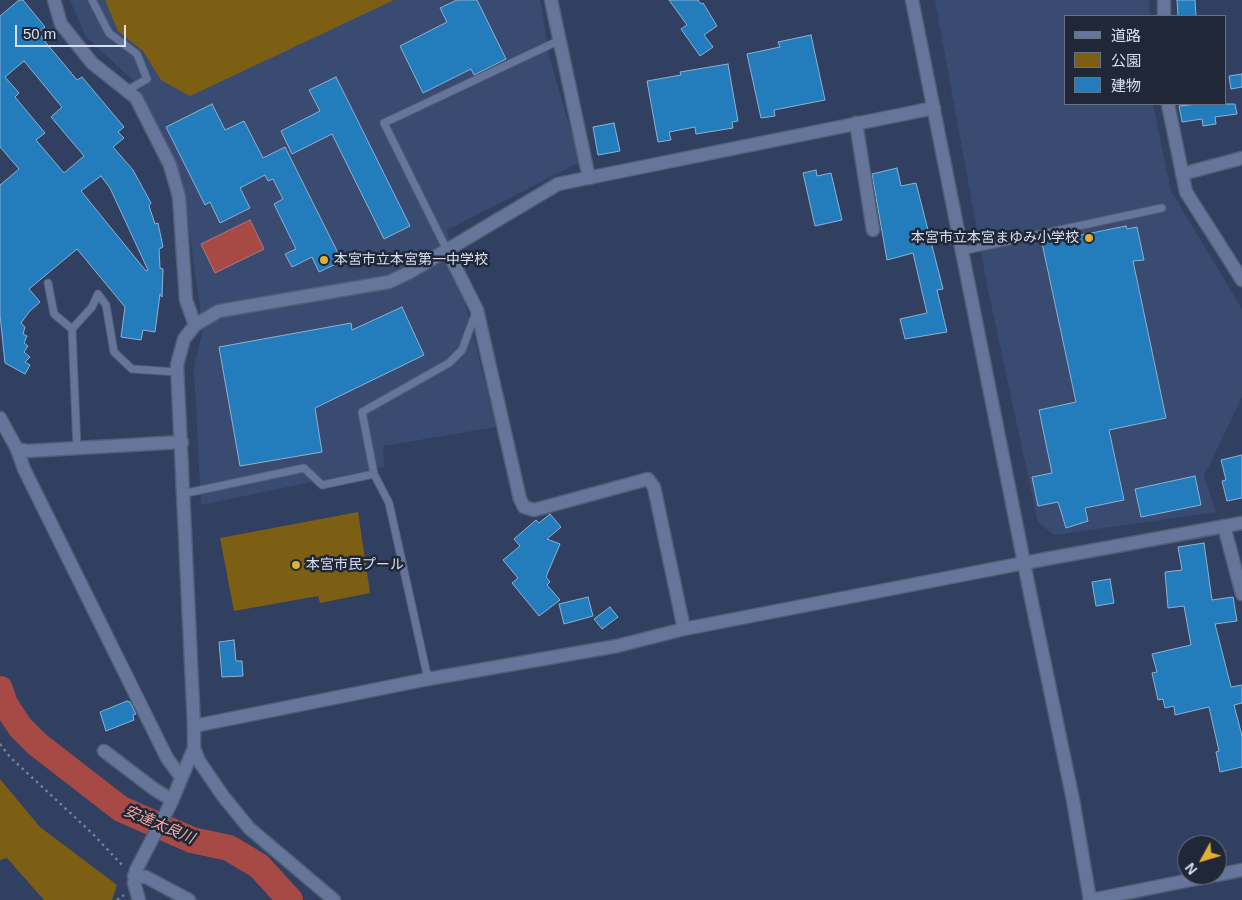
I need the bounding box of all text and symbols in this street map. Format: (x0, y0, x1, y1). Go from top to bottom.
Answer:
scale bar (18, 15, 129, 47)
legend (1064, 15, 1227, 105)
text: 50 m (23, 25, 56, 42)
text: 道路 (1111, 27, 1141, 44)
text: 公園 (1111, 52, 1141, 69)
text: 建物 (1111, 77, 1141, 94)
place label: 本宮市立本宮まゆみ小学校 (911, 230, 1079, 246)
marker: 本宮市立本宮まゆみ小学校 (1083, 232, 1095, 244)
place label: 本宮市立本宮第一中学校 (334, 252, 488, 268)
marker: 本宮市立本宮第一中学校 (318, 254, 330, 266)
place label: 本宮市民プール (306, 557, 404, 573)
marker: 本宮市民プール (290, 559, 302, 571)
water label: 安達太良川 (121, 802, 197, 848)
north arrow (1177, 835, 1227, 885)
text: N (1182, 860, 1201, 878)

